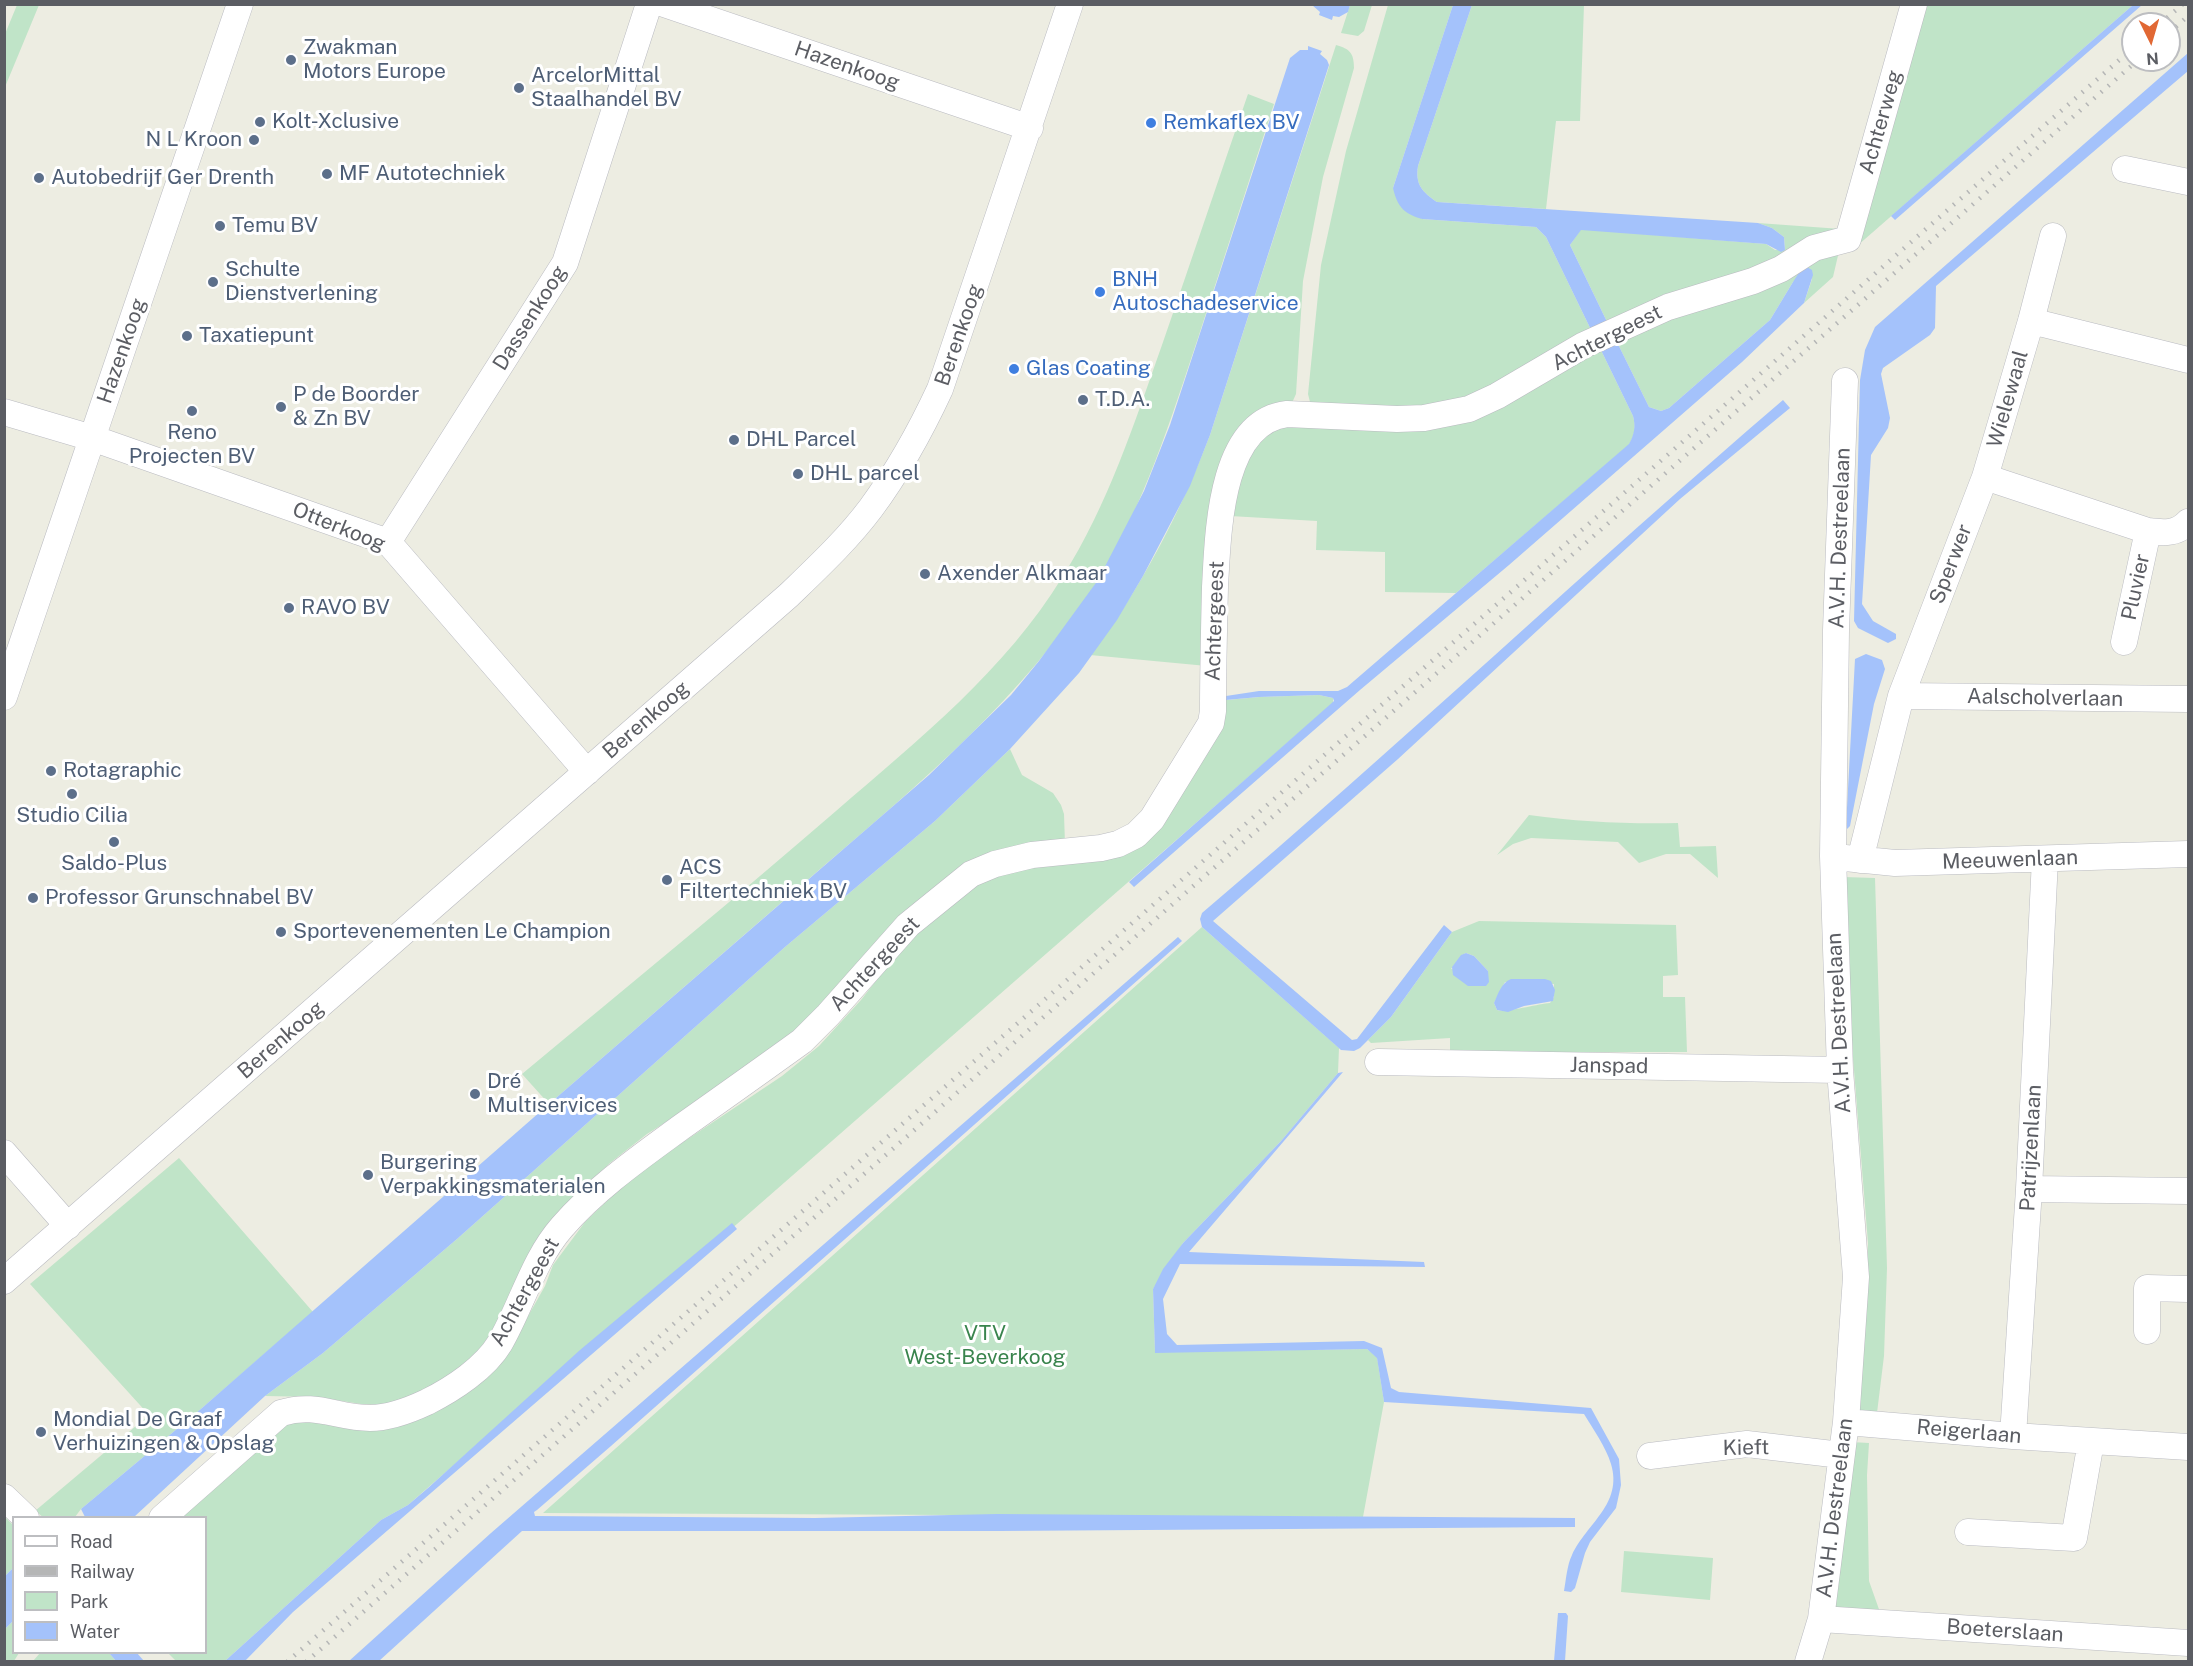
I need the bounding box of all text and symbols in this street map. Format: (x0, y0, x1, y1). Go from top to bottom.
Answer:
north arrow (2121, 12, 2181, 72)
place label: Zwakman Motors Europe (303, 35, 446, 85)
street label: Hazenkoog (791, 36, 903, 96)
text: N (2145, 48, 2160, 68)
marker: Zwakman Motors Europe (284, 53, 298, 67)
place label: ArcelorMittal Staalhandel BV (531, 63, 682, 113)
street label: Achterweg (1854, 67, 1908, 177)
marker: ArcelorMittal Staalhandel BV (512, 81, 526, 95)
place label: Kolt-Xclusive (272, 109, 399, 135)
place label: Remkaflex BV (1163, 110, 1300, 136)
marker: Kolt-Xclusive (253, 115, 267, 129)
marker: Remkaflex BV (1144, 116, 1158, 130)
place label: N L Kroon (146, 127, 242, 153)
marker: N L Kroon (247, 133, 261, 147)
place label: MF Autotechniek (339, 161, 506, 187)
place label: Autobedrijf Ger Drenth (51, 165, 274, 191)
marker: MF Autotechniek (320, 167, 334, 181)
marker: Autobedrijf Ger Drenth (32, 171, 46, 185)
place label: Temu BV (232, 213, 318, 239)
marker: Temu BV (213, 219, 227, 233)
place label: Schulte Dienstverlening (225, 257, 378, 307)
street label: Dassenkoog (488, 261, 572, 375)
place label: BNH Autoschadeservice (1112, 267, 1299, 317)
marker: Schulte Dienstverlening (206, 275, 220, 289)
street label: Berenkoog (930, 281, 988, 389)
marker: BNH Autoschadeservice (1093, 285, 1107, 299)
street label: Hazenkoog (92, 295, 152, 407)
street label: Achtergeest (1548, 299, 1666, 377)
place label: Taxatiepunt (199, 323, 314, 349)
marker: Taxatiepunt (180, 329, 194, 343)
street label: Wielewaal (1982, 347, 2034, 451)
place label: Glas Coating (1026, 356, 1151, 382)
marker: Glas Coating (1007, 362, 1021, 376)
place label: P de Boorder & Zn BV (293, 382, 420, 432)
place label: T.D.A. (1095, 387, 1150, 413)
marker: T.D.A. (1076, 393, 1090, 407)
marker: P de Boorder & Zn BV (274, 400, 288, 414)
marker: Reno Projecten BV (185, 404, 199, 418)
place label: Reno Projecten BV (129, 420, 255, 470)
place label: DHL Parcel (746, 427, 856, 453)
marker: DHL Parcel (727, 433, 741, 447)
street label: A.V.H. Destreelaan (1824, 447, 1856, 629)
place label: DHL parcel (810, 461, 920, 487)
marker: DHL parcel (791, 467, 805, 481)
street label: Otterkoog (289, 497, 389, 557)
street label: Sperwer (1924, 521, 1978, 607)
street label: Pluvier (2117, 551, 2155, 623)
street label: Achtergeest (1200, 560, 1230, 682)
place label: Axender Alkmaar (937, 561, 1107, 587)
marker: Axender Alkmaar (918, 567, 932, 581)
place label: RAVO BV (301, 595, 390, 621)
marker: RAVO BV (282, 601, 296, 615)
street label: Berenkoog (598, 676, 694, 764)
street label: Aalscholverlaan (1967, 684, 2123, 712)
place label: Rotagraphic (63, 758, 182, 784)
marker: Rotagraphic (44, 764, 58, 778)
marker: Studio Cilia (65, 787, 79, 801)
place label: Studio Cilia (16, 803, 128, 829)
marker: Saldo-Plus (107, 835, 121, 849)
street label: Meeuwenlaan (1942, 845, 2078, 875)
place label: Saldo-Plus (61, 851, 167, 877)
place label: ACS Filtertechniek BV (679, 855, 847, 905)
marker: ACS Filtertechniek BV (660, 873, 674, 887)
place label: Professor Grunschnabel BV (45, 885, 314, 911)
marker: Professor Grunschnabel BV (26, 891, 40, 905)
street label: Achtergeest (825, 911, 925, 1017)
place label: Sportevenementen Le Champion (293, 919, 611, 945)
marker: Sportevenementen Le Champion (274, 925, 288, 939)
street label: A.V.H. Destreelaan (1822, 932, 1856, 1114)
street label: Berenkoog (233, 996, 329, 1084)
street label: Janspad (1569, 1053, 1649, 1079)
place label: Dré Multiservices (487, 1069, 617, 1119)
street label: Patrijzenlaan (2015, 1084, 2047, 1212)
marker: Dré Multiservices (468, 1087, 482, 1101)
place label: Burgering Verpakkingsmaterialen (380, 1150, 606, 1200)
marker: Burgering Verpakkingsmaterialen (361, 1168, 375, 1182)
street label: Achtergeest (485, 1233, 565, 1351)
park label: VTV West-Beverkoog (904, 1321, 1066, 1371)
place label: Mondial De Graaf Verhuizingen & Opslag (53, 1407, 275, 1457)
street label: Reigerlaan (1915, 1415, 2023, 1449)
street label: A.V.H. Destreelaan (1811, 1417, 1859, 1599)
marker: Mondial De Graaf Verhuizingen & Opslag (34, 1425, 48, 1439)
street label: Kieft (1722, 1435, 1770, 1461)
legend (12, 1516, 207, 1654)
text: Road (70, 1531, 113, 1552)
text: Railway (70, 1561, 135, 1582)
text: Park (70, 1591, 108, 1612)
street label: Boeterslaan (1945, 1614, 2065, 1648)
text: Water (70, 1621, 120, 1642)

